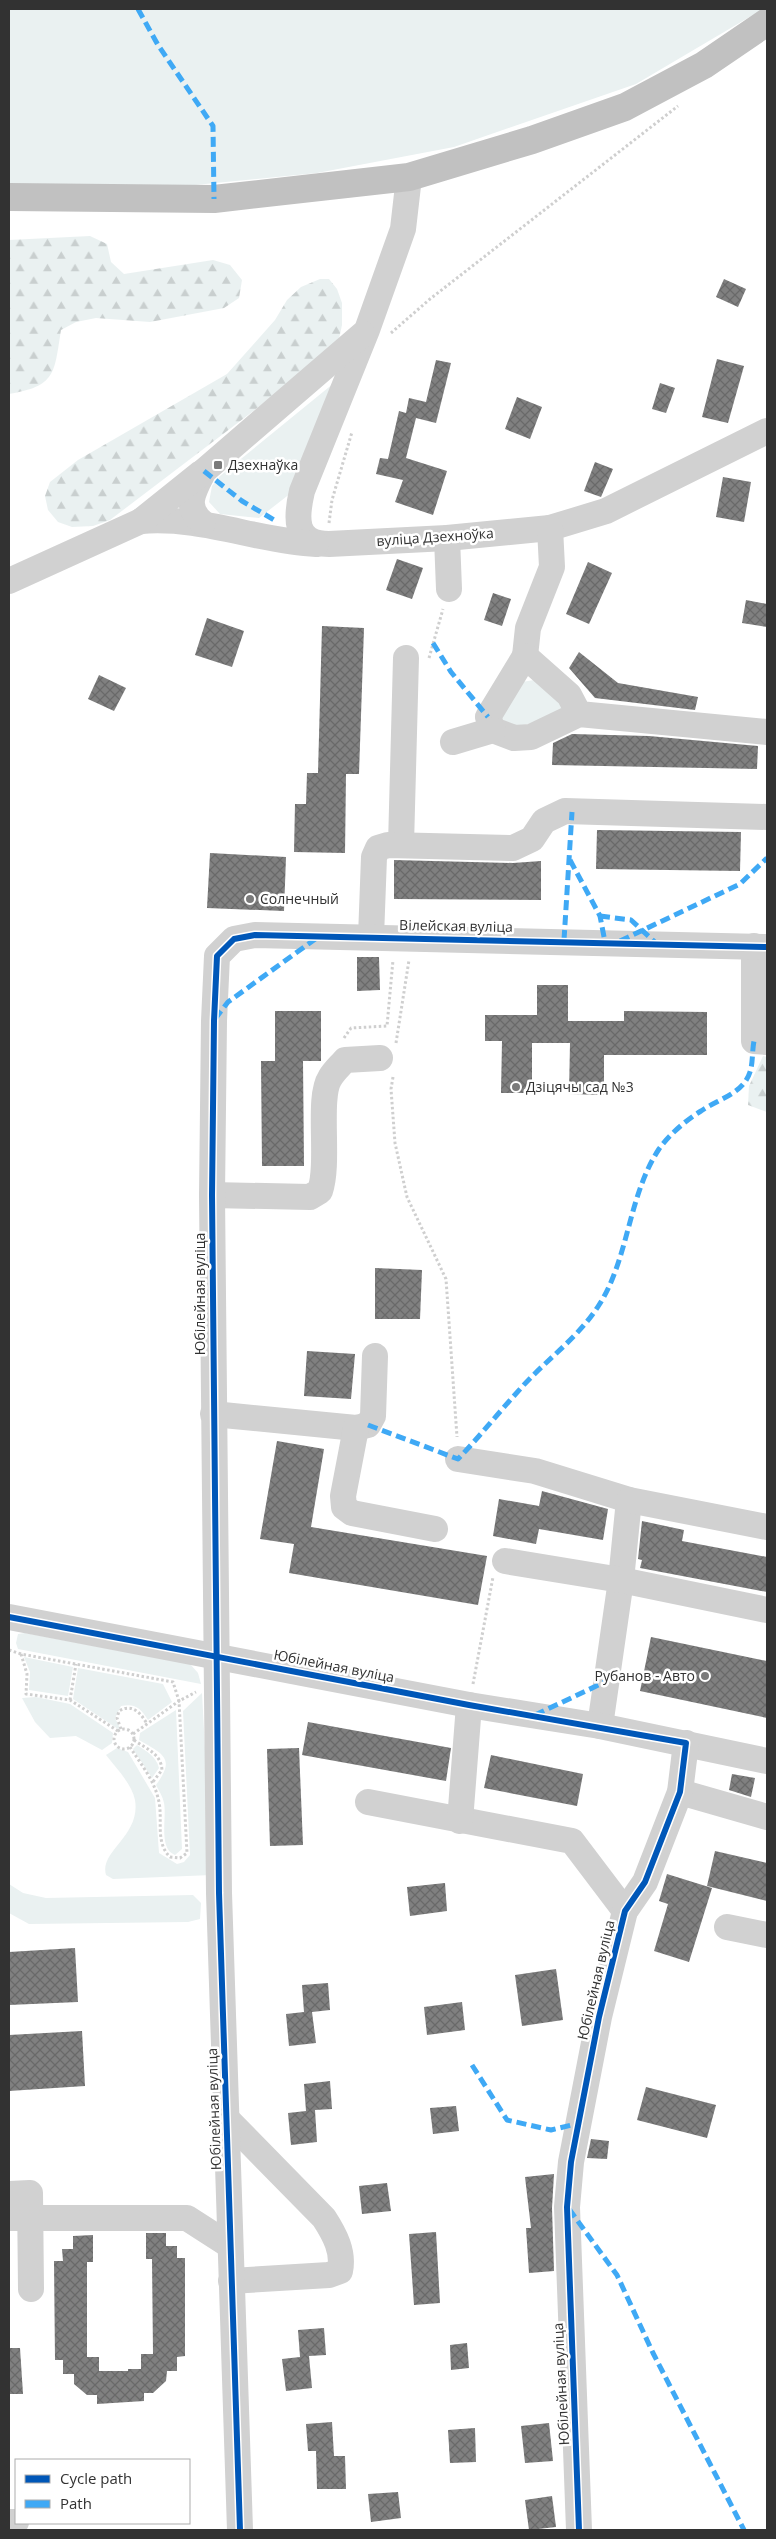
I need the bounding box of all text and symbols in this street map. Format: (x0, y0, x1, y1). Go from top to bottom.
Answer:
place label: Дзехнаўка (228, 455, 298, 474)
marker: Дзехнаўка (212, 459, 224, 471)
street label: вуліца Дзехноўка (376, 523, 494, 550)
place label: Солнечный (260, 889, 339, 908)
marker: Солнечный (244, 893, 256, 905)
street label: Вілейская вуліца (399, 915, 513, 936)
place label: Дзіцячы сад №3 (526, 1077, 634, 1096)
marker: Дзіцячы сад №3 (510, 1081, 522, 1093)
street label: Юбілейная вуліца (190, 1233, 209, 1355)
street label: Юбілейная вуліца (272, 1644, 396, 1687)
place label: Рубанов - Авто (594, 1666, 695, 1685)
marker: Рубанов - Авто (699, 1670, 711, 1682)
street label: Юбілейная вуліца (572, 1918, 619, 2042)
street label: Юбілейная вуліца (202, 2047, 225, 2171)
street label: Юбілейная вуліца (548, 2322, 573, 2446)
legend (15, 2459, 190, 2524)
text: Cycle path (60, 2468, 132, 2488)
text: Path (60, 2493, 92, 2513)

